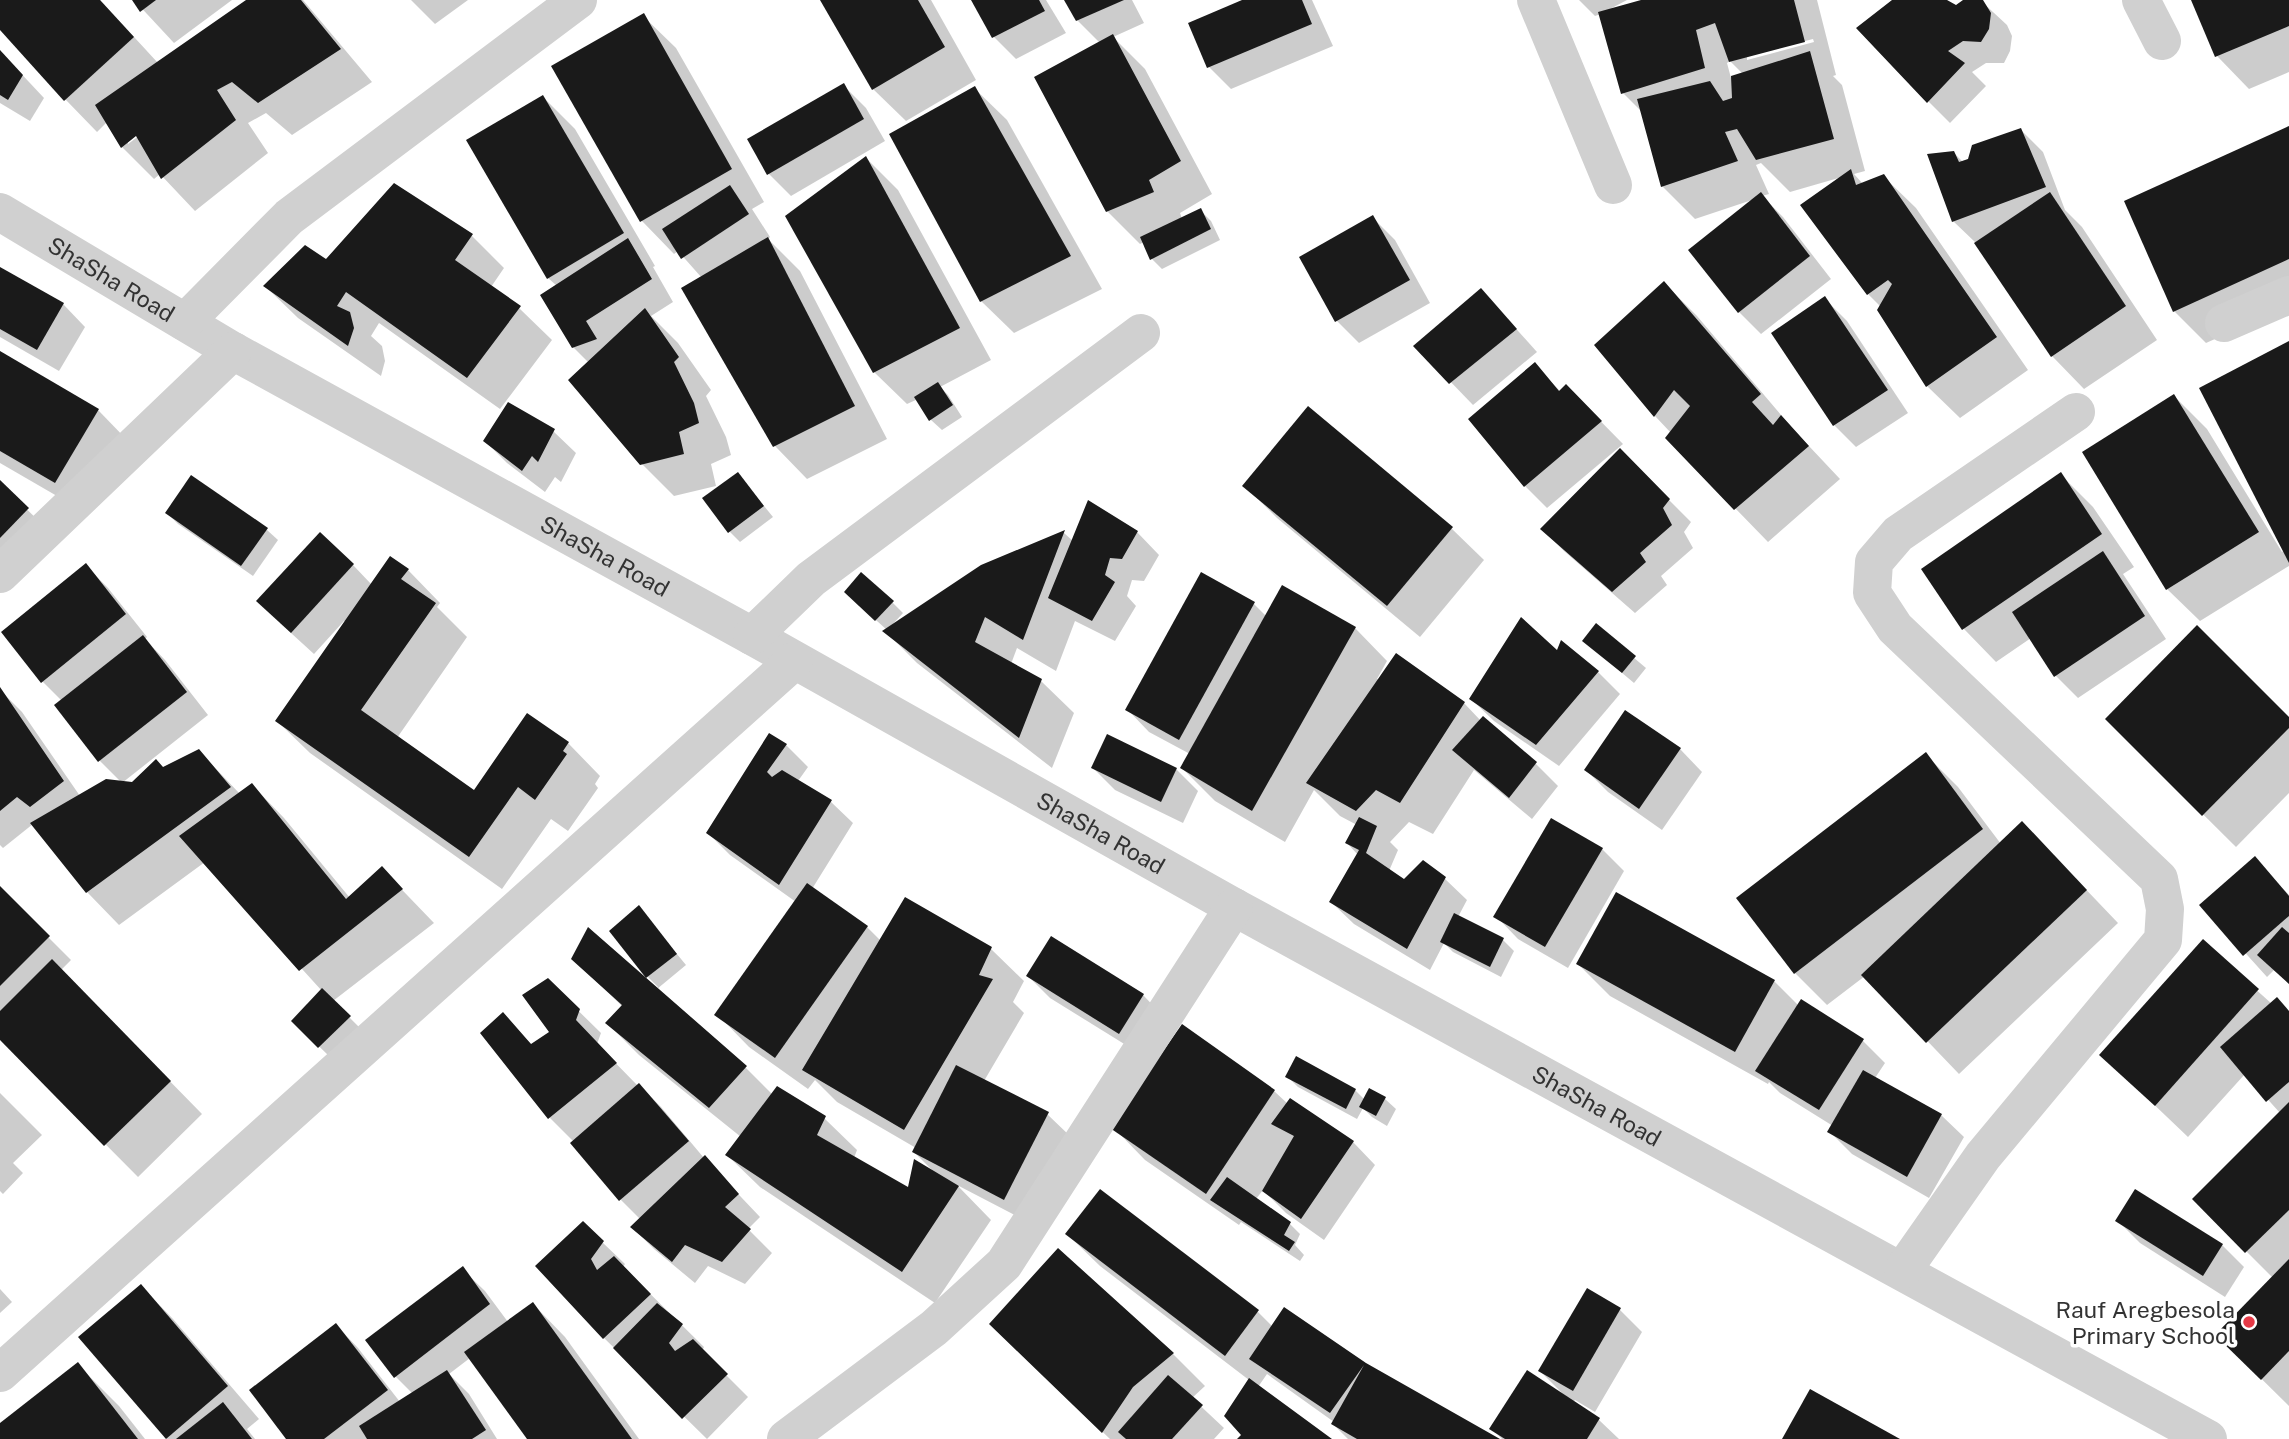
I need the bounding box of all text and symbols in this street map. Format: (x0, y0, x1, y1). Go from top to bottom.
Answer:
street label: ShaSha Road (43, 230, 180, 327)
street label: ShaSha Road (536, 509, 674, 602)
street label: ShaSha Road (1032, 786, 1170, 879)
street label: ShaSha Road (1528, 1059, 1666, 1151)
place label: Rauf Aregbesola Primary School (2056, 1296, 2235, 1349)
marker: Rauf Aregbesola Primary School (2241, 1314, 2257, 1330)

